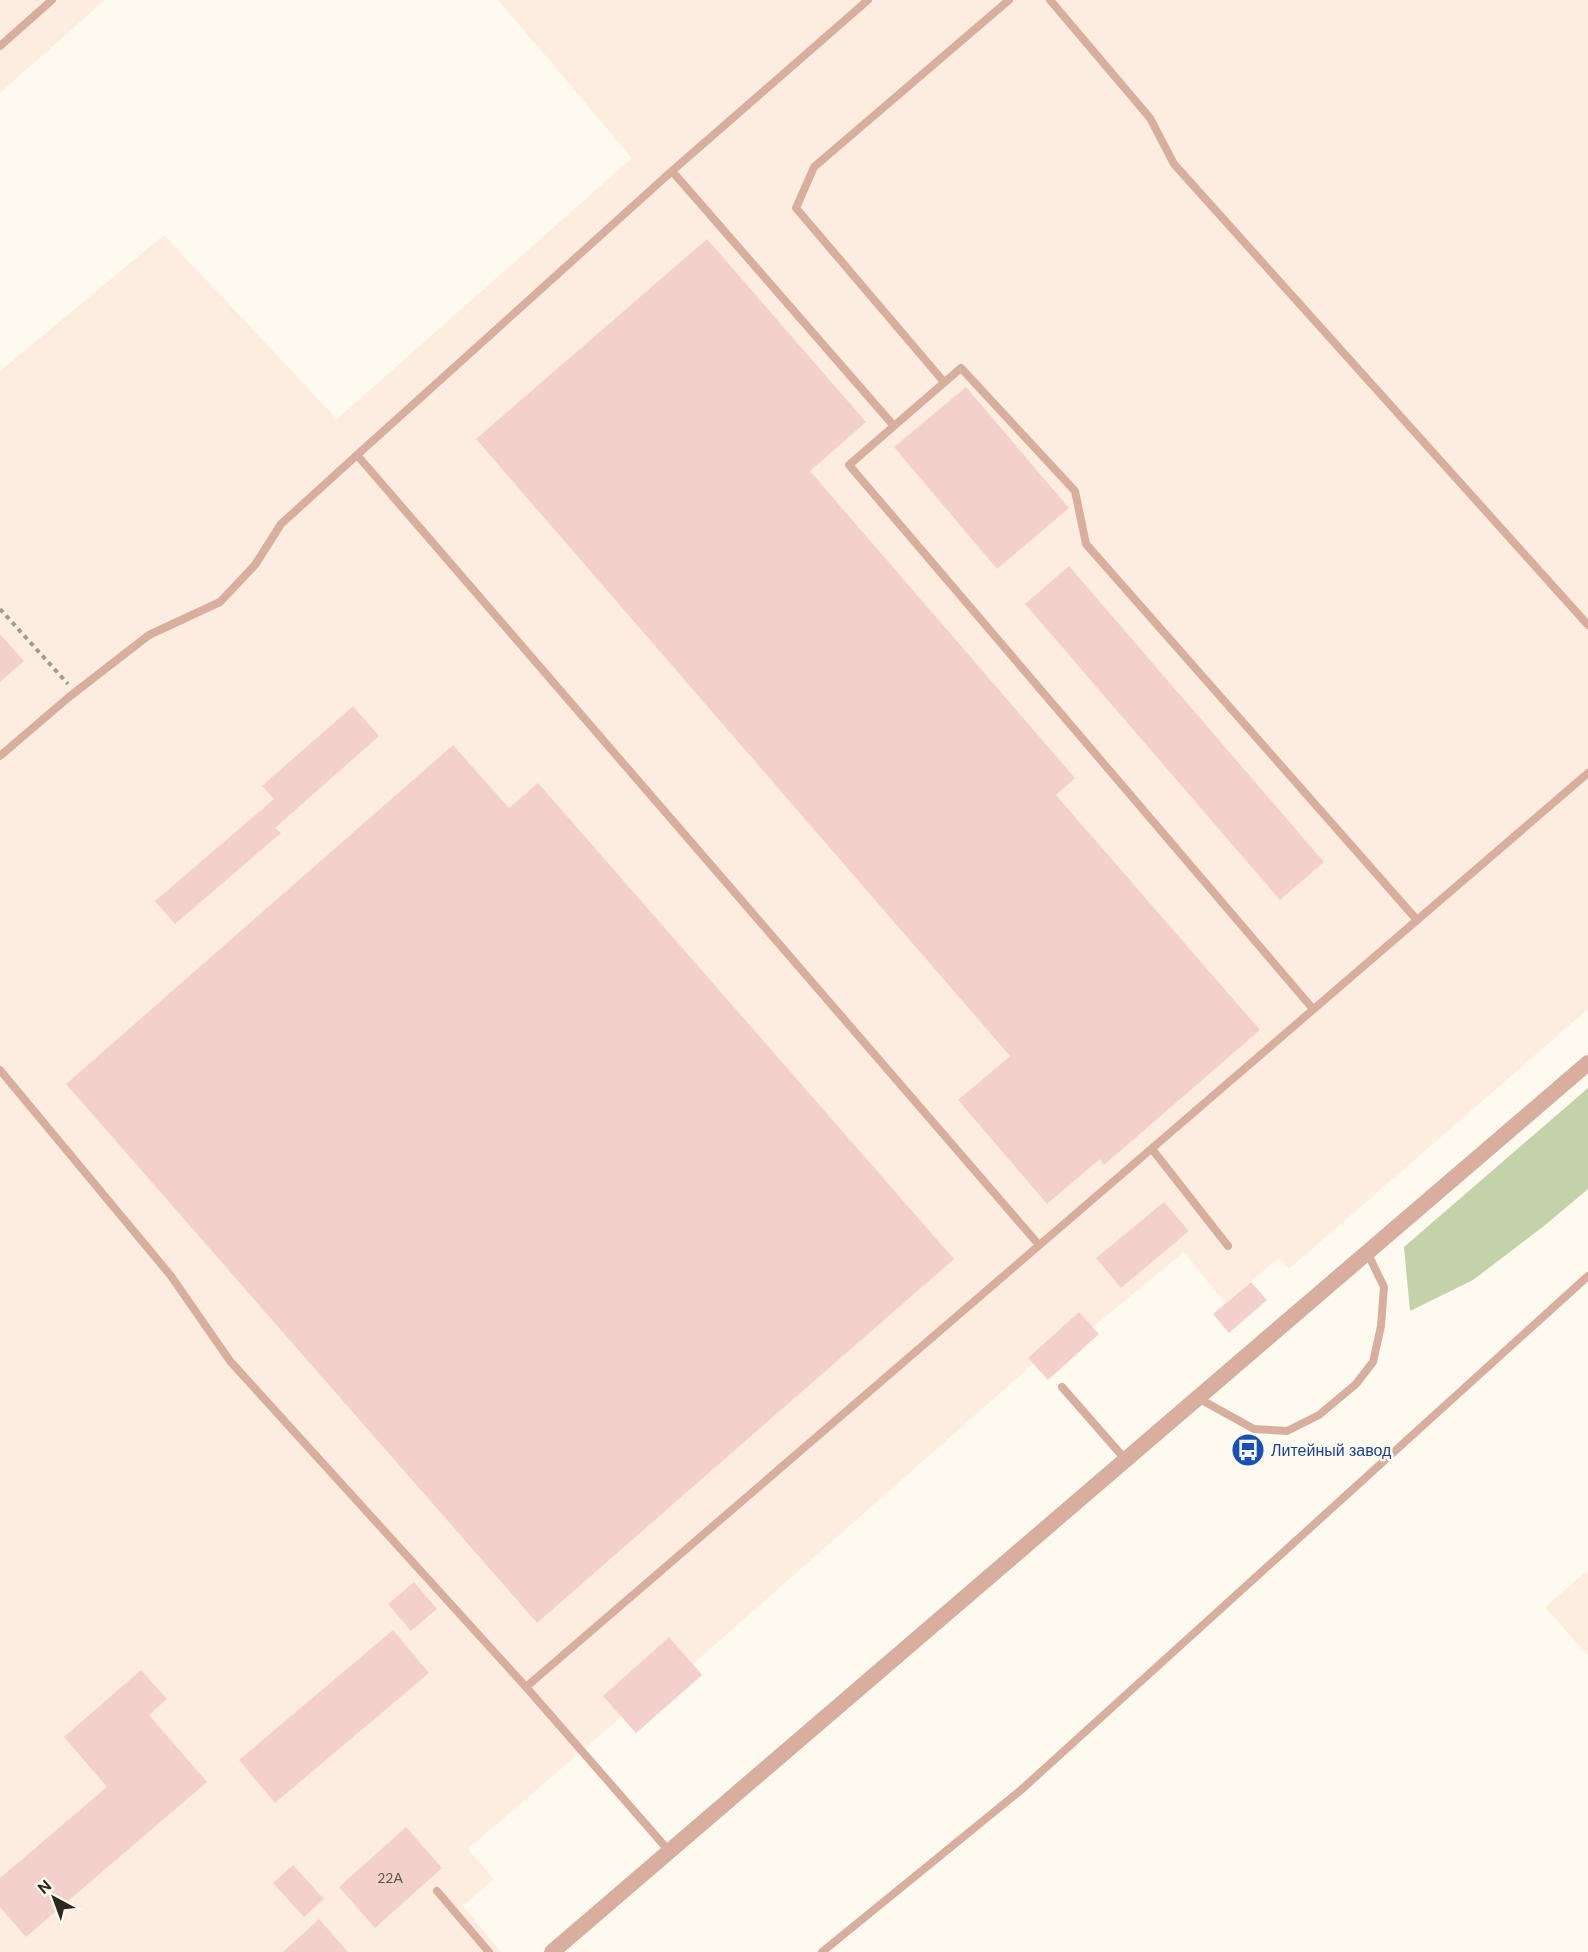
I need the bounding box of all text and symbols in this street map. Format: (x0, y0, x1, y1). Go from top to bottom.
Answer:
bus stop icon: Литейный завод (1230, 1432, 1266, 1468)
place label: Литейный завод (1271, 1440, 1392, 1461)
north arrow (24, 1868, 84, 1928)
house number: 22А (377, 1869, 403, 1887)
text: N (33, 1875, 56, 1899)

